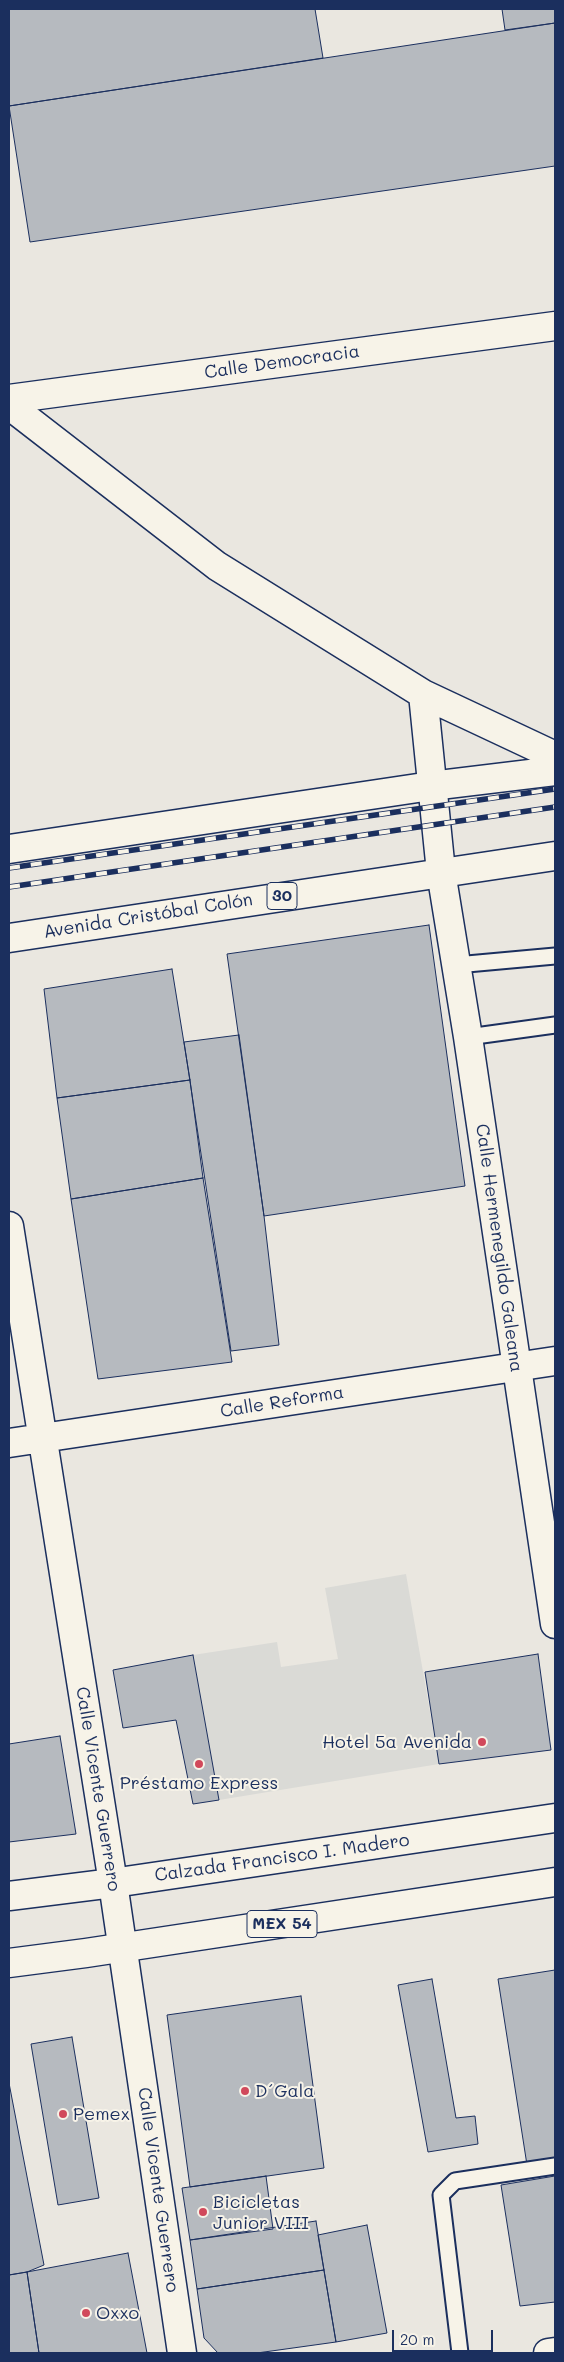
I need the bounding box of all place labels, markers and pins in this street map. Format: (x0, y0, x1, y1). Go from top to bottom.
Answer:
place label: Hotel 5a Avenida (322, 1731, 472, 1753)
marker: Hotel 5a Avenida (476, 1736, 488, 1748)
marker: Préstamo Express (193, 1758, 205, 1770)
place label: Préstamo Express (120, 1772, 278, 1794)
place label: D´Gala (255, 2080, 314, 2102)
marker: D´Gala (239, 2085, 251, 2097)
place label: Pemex (73, 2103, 130, 2125)
marker: Pemex (57, 2108, 69, 2120)
place label: Bicicletas Junior VIII (213, 2191, 309, 2234)
marker: Bicicletas Junior VIII (197, 2206, 209, 2218)
place label: Oxxo (96, 2302, 139, 2324)
marker: Oxxo (80, 2307, 92, 2319)

